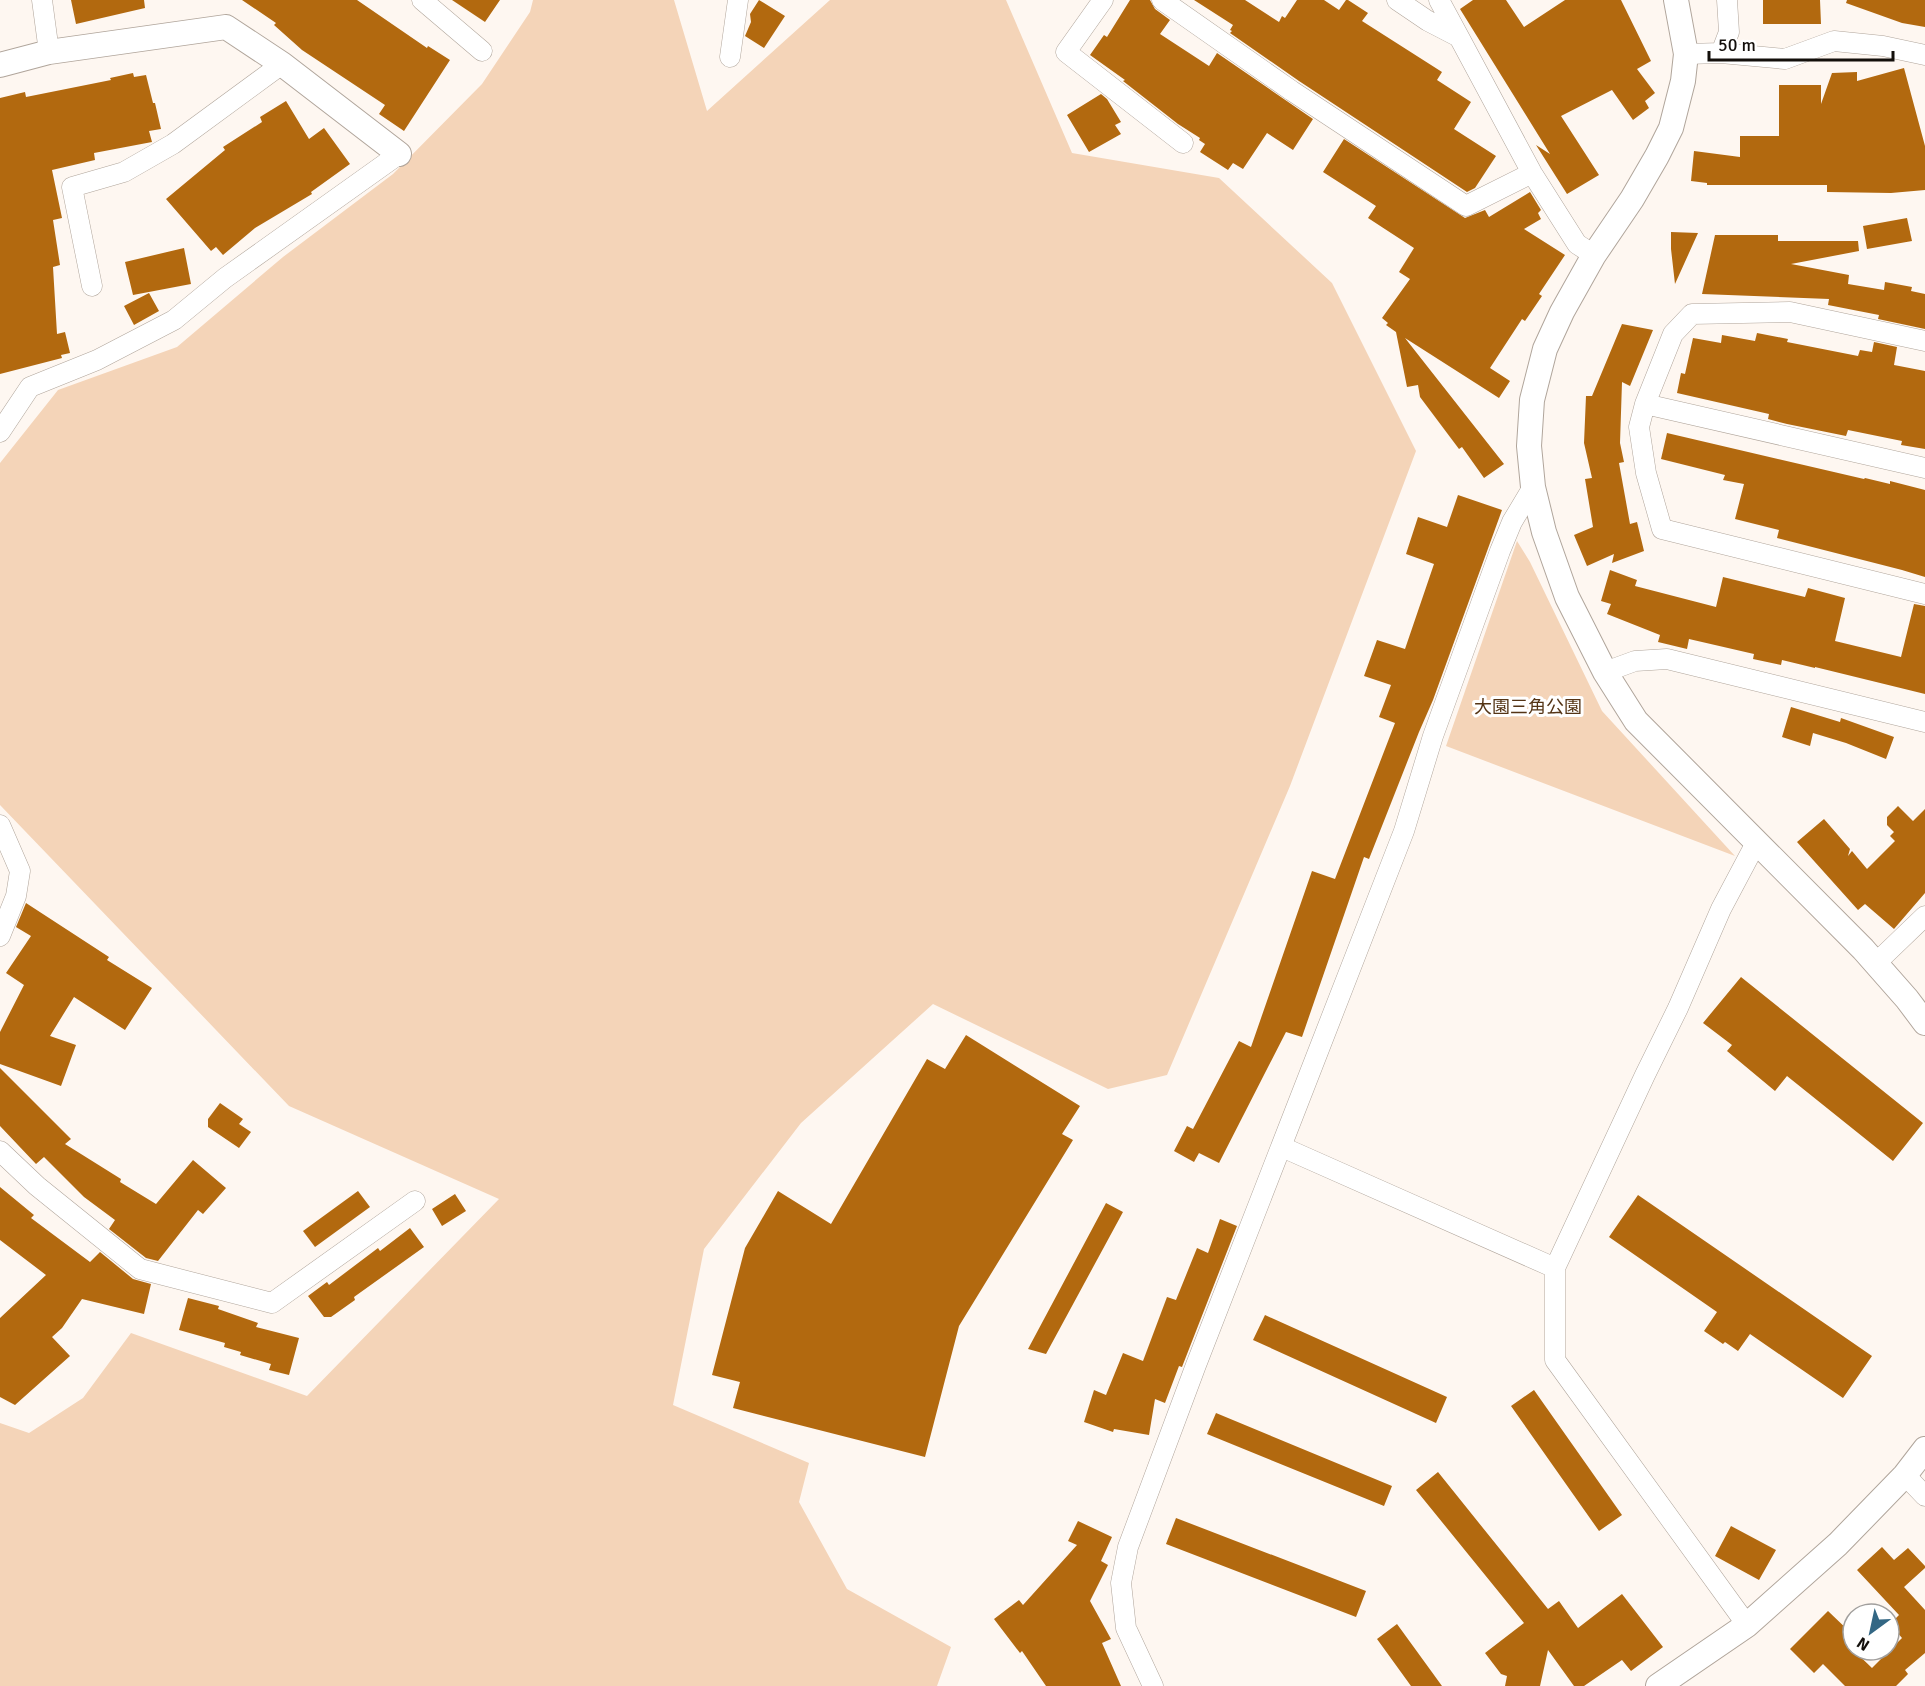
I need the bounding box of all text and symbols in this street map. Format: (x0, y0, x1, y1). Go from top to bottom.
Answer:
scale bar (1709, 24, 1894, 62)
text: 50 m (1718, 34, 1756, 56)
park label: 大園三角公園 (1474, 696, 1582, 718)
north arrow (1841, 1602, 1901, 1662)
text: N (1853, 1632, 1873, 1655)

